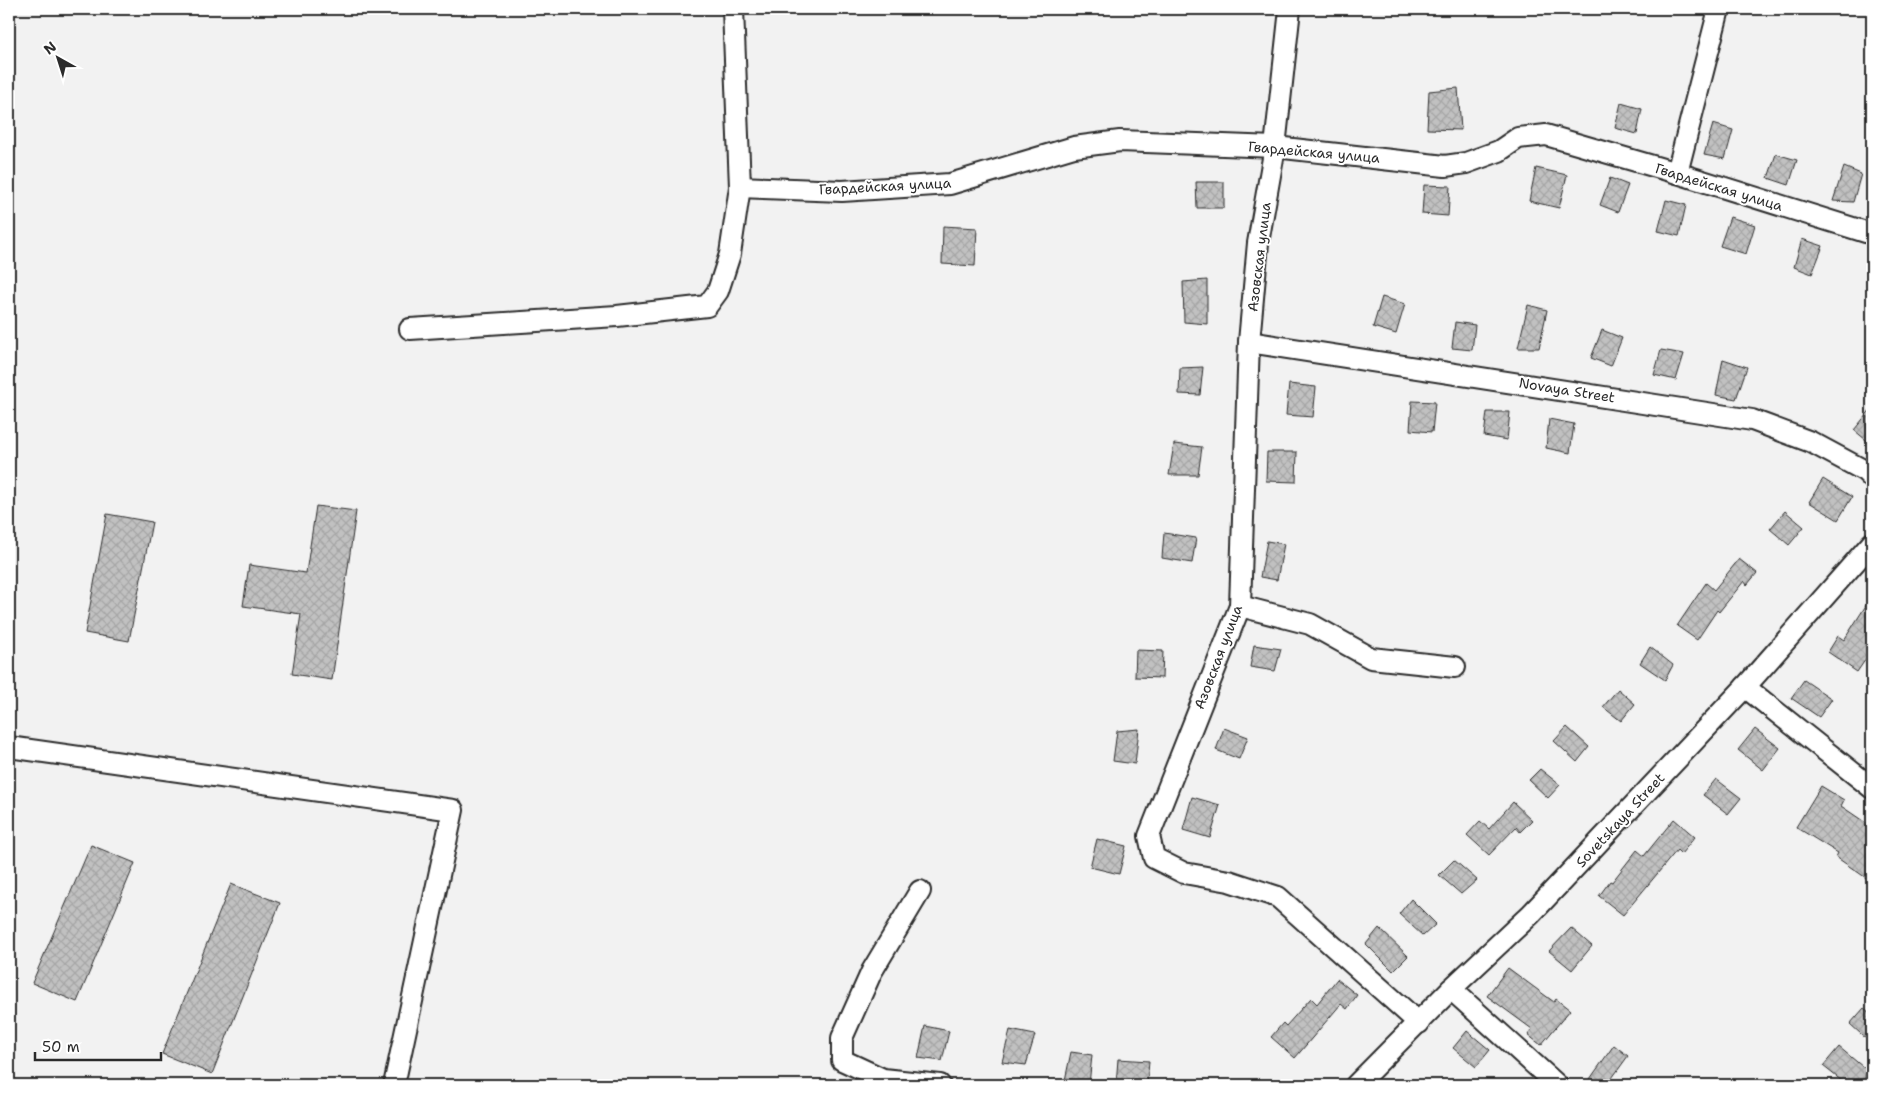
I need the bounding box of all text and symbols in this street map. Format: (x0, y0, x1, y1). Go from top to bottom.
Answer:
north arrow (32, 32, 82, 82)
text: N (40, 37, 60, 58)
street label: Гвардейская улица (1247, 137, 1381, 167)
street label: Гвардейская улица (1653, 159, 1785, 215)
street label: Гвардейская улица (818, 174, 952, 198)
street label: Азовская улица (1243, 201, 1275, 313)
street label: Novaya Street (1518, 374, 1616, 406)
street label: Азовская улица (1190, 602, 1246, 712)
street label: Sovetskaya Street (1572, 769, 1668, 871)
scale bar (35, 1029, 161, 1061)
text: 50 m (42, 1037, 80, 1057)

